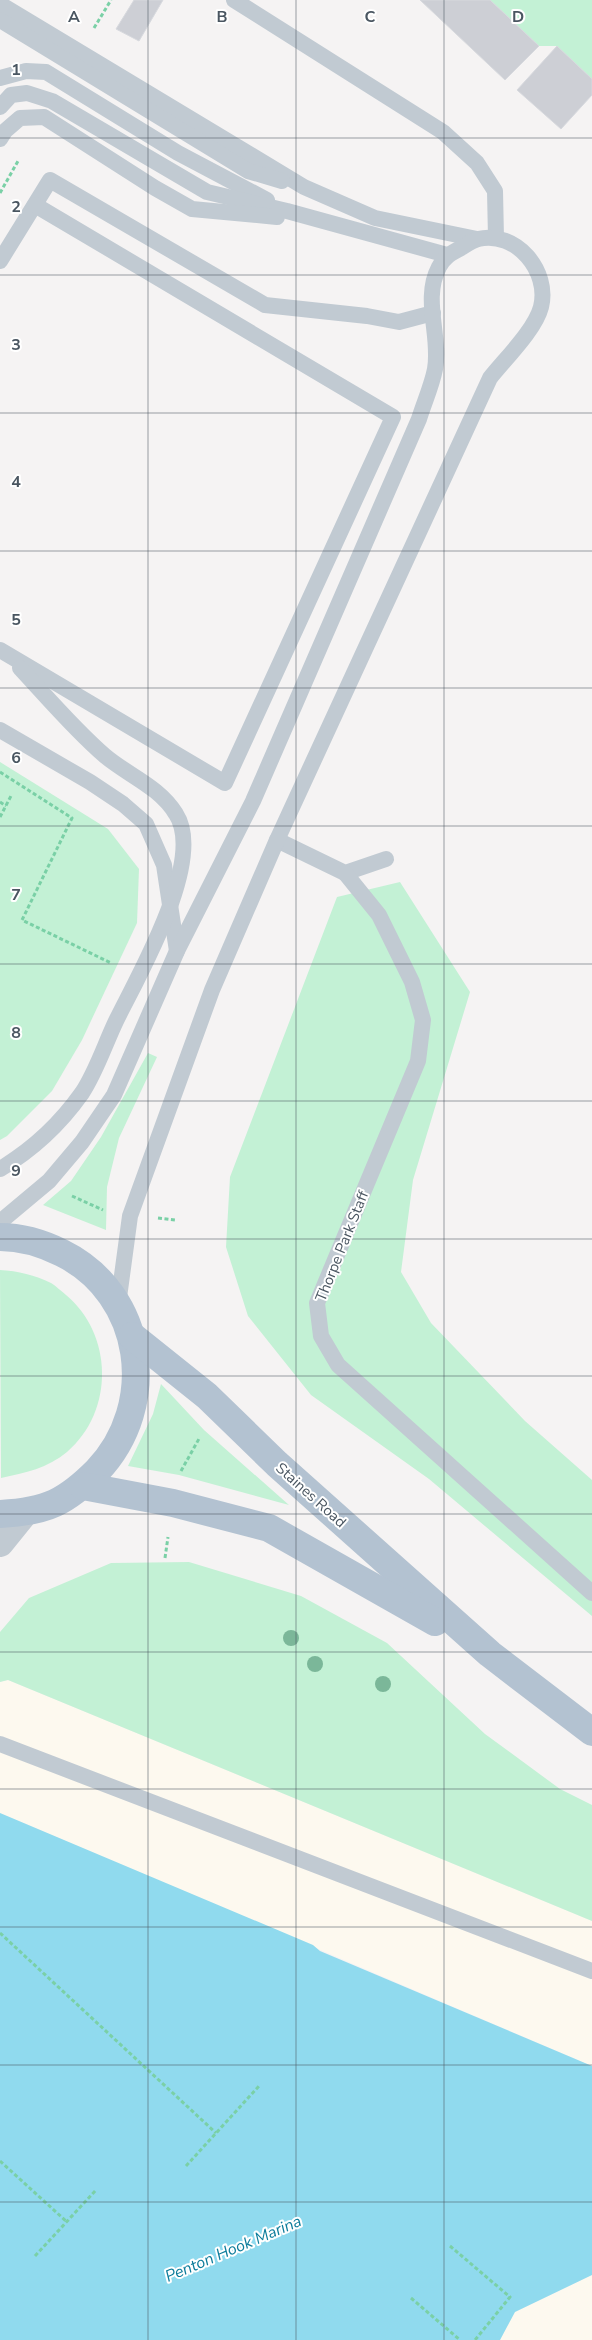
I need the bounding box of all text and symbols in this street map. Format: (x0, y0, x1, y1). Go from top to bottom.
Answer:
text: A (68, 6, 80, 28)
text: B (216, 6, 228, 28)
text: C (365, 6, 376, 28)
text: D (512, 6, 524, 28)
text: 1 (11, 59, 21, 81)
text: 2 (11, 196, 21, 218)
text: 3 (11, 334, 21, 356)
text: 4 (11, 471, 21, 493)
text: 5 (11, 609, 21, 631)
text: 6 (11, 747, 21, 769)
text: 7 (11, 884, 21, 906)
text: 8 (11, 1022, 21, 1044)
text: 9 (11, 1160, 21, 1182)
street label: Thorpe Park Staff (311, 1187, 374, 1304)
street label: Staines Road (271, 1458, 351, 1532)
water label: Penton Hook Marina (162, 2210, 305, 2288)

